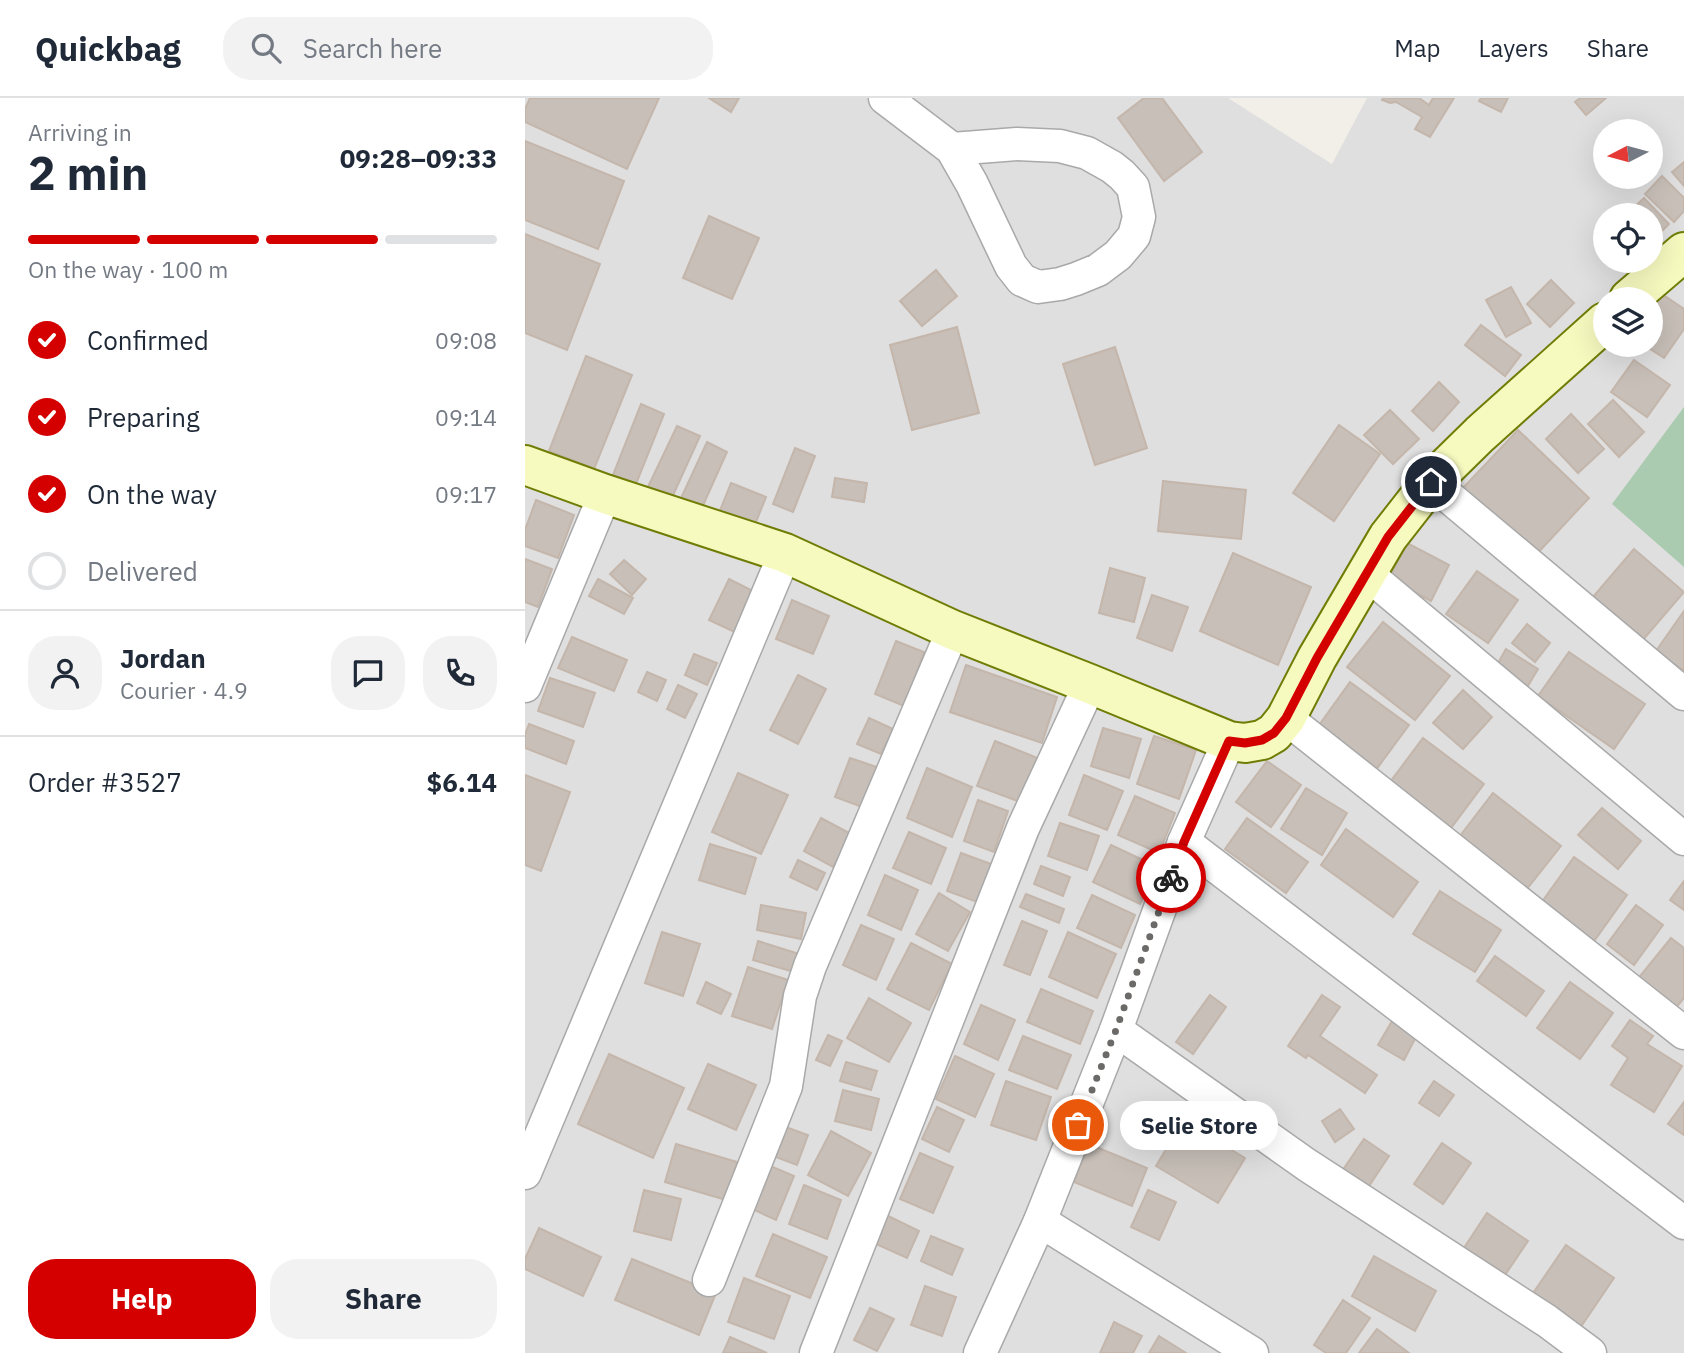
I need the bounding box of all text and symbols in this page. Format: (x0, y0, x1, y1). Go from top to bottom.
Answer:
search box (223, 17, 713, 80)
text: Quickbag (35, 27, 181, 70)
icon: search (247, 29, 285, 67)
text: Search here (303, 31, 442, 65)
text: Map (1394, 32, 1441, 64)
text: Layers (1479, 32, 1549, 64)
text: Share (1587, 32, 1649, 64)
text: Arriving in (28, 117, 132, 147)
north arrow (1593, 119, 1663, 189)
map controls (1593, 119, 1663, 357)
text: 09:28–09:33 (340, 141, 497, 175)
text: 2 min (28, 143, 148, 203)
button: locate (1593, 203, 1663, 273)
text: On the way · 100 m (28, 254, 228, 284)
button: layers (1593, 287, 1663, 357)
icon: check (28, 321, 66, 359)
text: Confirmed (87, 323, 209, 357)
text: 09:08 (435, 325, 497, 355)
icon: check (28, 398, 66, 436)
text: Preparing (87, 400, 200, 434)
text: 09:14 (435, 402, 497, 432)
pin (1401, 452, 1461, 512)
icon: home (1412, 463, 1450, 501)
icon: check (28, 475, 66, 513)
text: On the way (87, 477, 217, 511)
text: 09:17 (435, 479, 497, 509)
text: Delivered (87, 554, 198, 588)
button: person (28, 636, 102, 710)
button: chat (331, 636, 405, 710)
button: phone (423, 636, 497, 710)
text: Jordan (120, 641, 206, 675)
text: Courier · 4.9 (120, 675, 248, 705)
text: Order #3527 (28, 765, 182, 799)
text: $6.14 (427, 765, 497, 799)
courier (1136, 843, 1206, 913)
icon: bike (1152, 859, 1190, 897)
pin (1048, 1095, 1108, 1155)
callout: Selie Store (1120, 1100, 1277, 1150)
icon: bag (1059, 1106, 1097, 1144)
text: Selie Store (1140, 1110, 1258, 1140)
button: Help (28, 1259, 256, 1339)
button: Share (270, 1259, 497, 1339)

